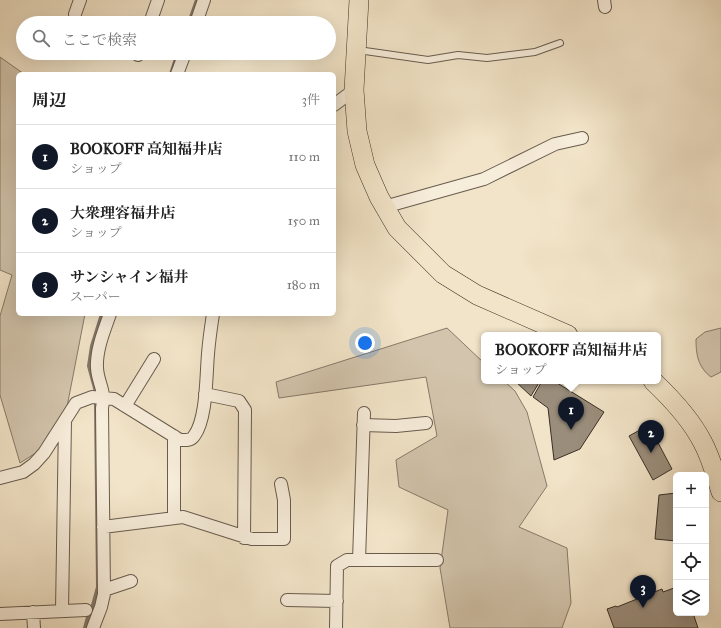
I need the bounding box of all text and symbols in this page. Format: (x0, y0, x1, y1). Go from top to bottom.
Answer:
search box (16, 16, 336, 60)
icon: search (30, 27, 52, 49)
text: ここで検索 (62, 31, 137, 49)
text: 周辺 (32, 90, 66, 111)
text: 3件 (302, 92, 320, 108)
text: BOOKOFF 高知福井店 (70, 140, 222, 158)
text: 1 (42, 149, 48, 165)
text: 110 m (288, 149, 320, 165)
text: ショップ (70, 161, 122, 177)
text: 大衆理容福井店 (70, 204, 175, 222)
text: 2 (42, 213, 48, 229)
text: 150 m (288, 213, 320, 229)
text: ショップ (70, 225, 122, 241)
text: サンシャイン福井 (70, 268, 189, 286)
text: 3 (42, 277, 48, 293)
text: 180 m (287, 277, 320, 293)
text: スーパー (70, 289, 121, 305)
popup (481, 332, 661, 384)
your location (355, 333, 375, 353)
text: BOOKOFF 高知福井店 (495, 341, 647, 359)
text: ショップ (495, 362, 547, 378)
pin: 1 (558, 397, 584, 430)
pin: 2 (638, 420, 664, 453)
map controls (673, 472, 709, 616)
button: + (673, 472, 709, 508)
button: − (673, 508, 709, 544)
button: locate (673, 544, 709, 580)
pin: 3 (630, 575, 656, 608)
button: layers (673, 580, 709, 616)

